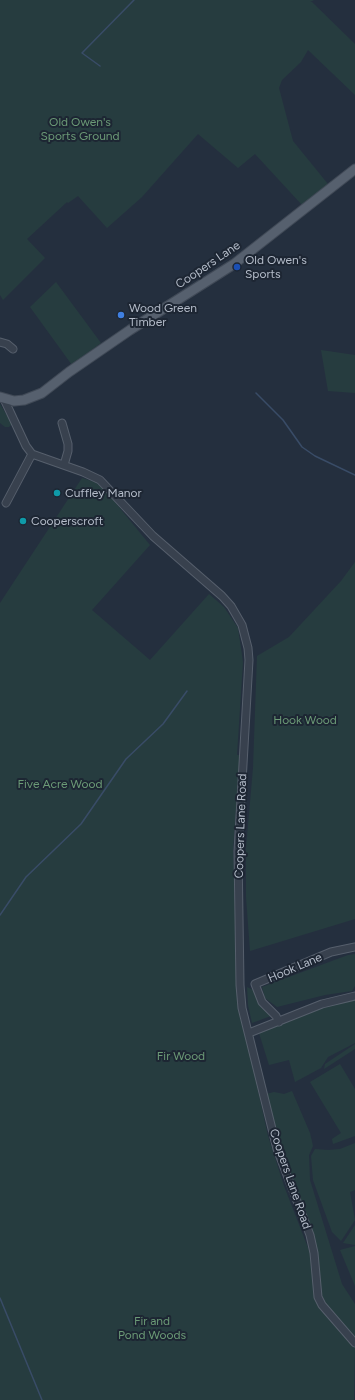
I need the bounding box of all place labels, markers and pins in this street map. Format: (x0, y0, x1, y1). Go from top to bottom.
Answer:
place label: Old Owen's Sports (245, 253, 307, 281)
marker: Old Owen's Sports (232, 262, 242, 272)
place label: Wood Green Timber (129, 301, 197, 329)
marker: Wood Green Timber (116, 310, 126, 320)
place label: Cuffley Manor (65, 486, 141, 500)
marker: Cuffley Manor (52, 488, 62, 498)
place label: Cooperscroft (31, 514, 103, 528)
marker: Cooperscroft (18, 516, 28, 526)

